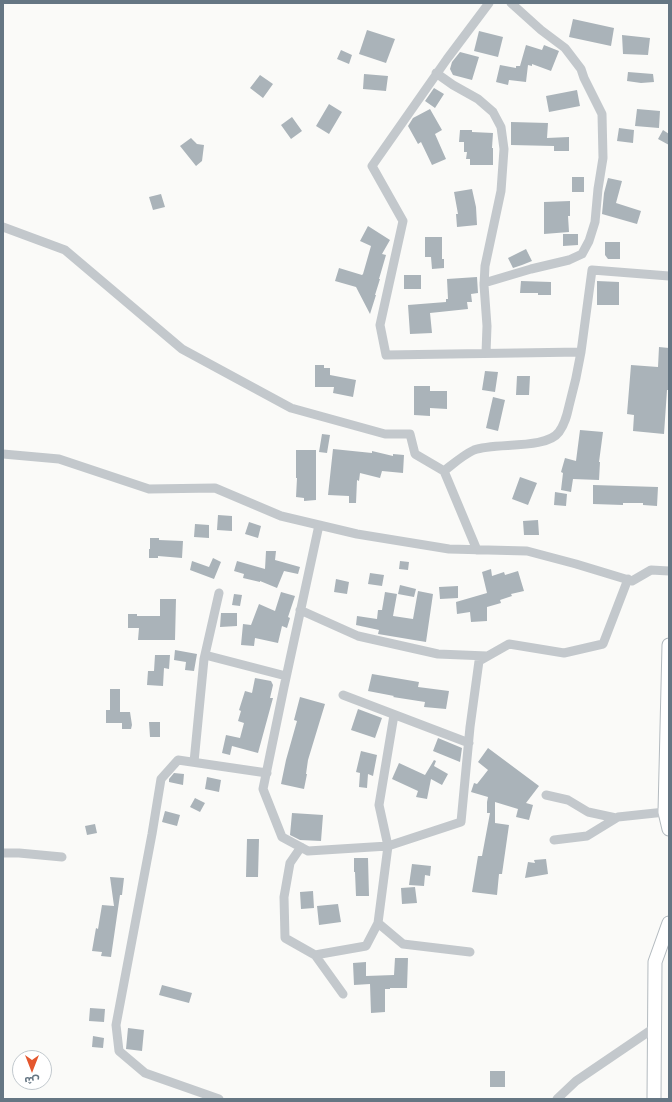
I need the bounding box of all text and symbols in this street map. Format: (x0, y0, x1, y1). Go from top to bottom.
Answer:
north arrow (12, 1050, 52, 1090)
text: ش (24, 1075, 40, 1087)

